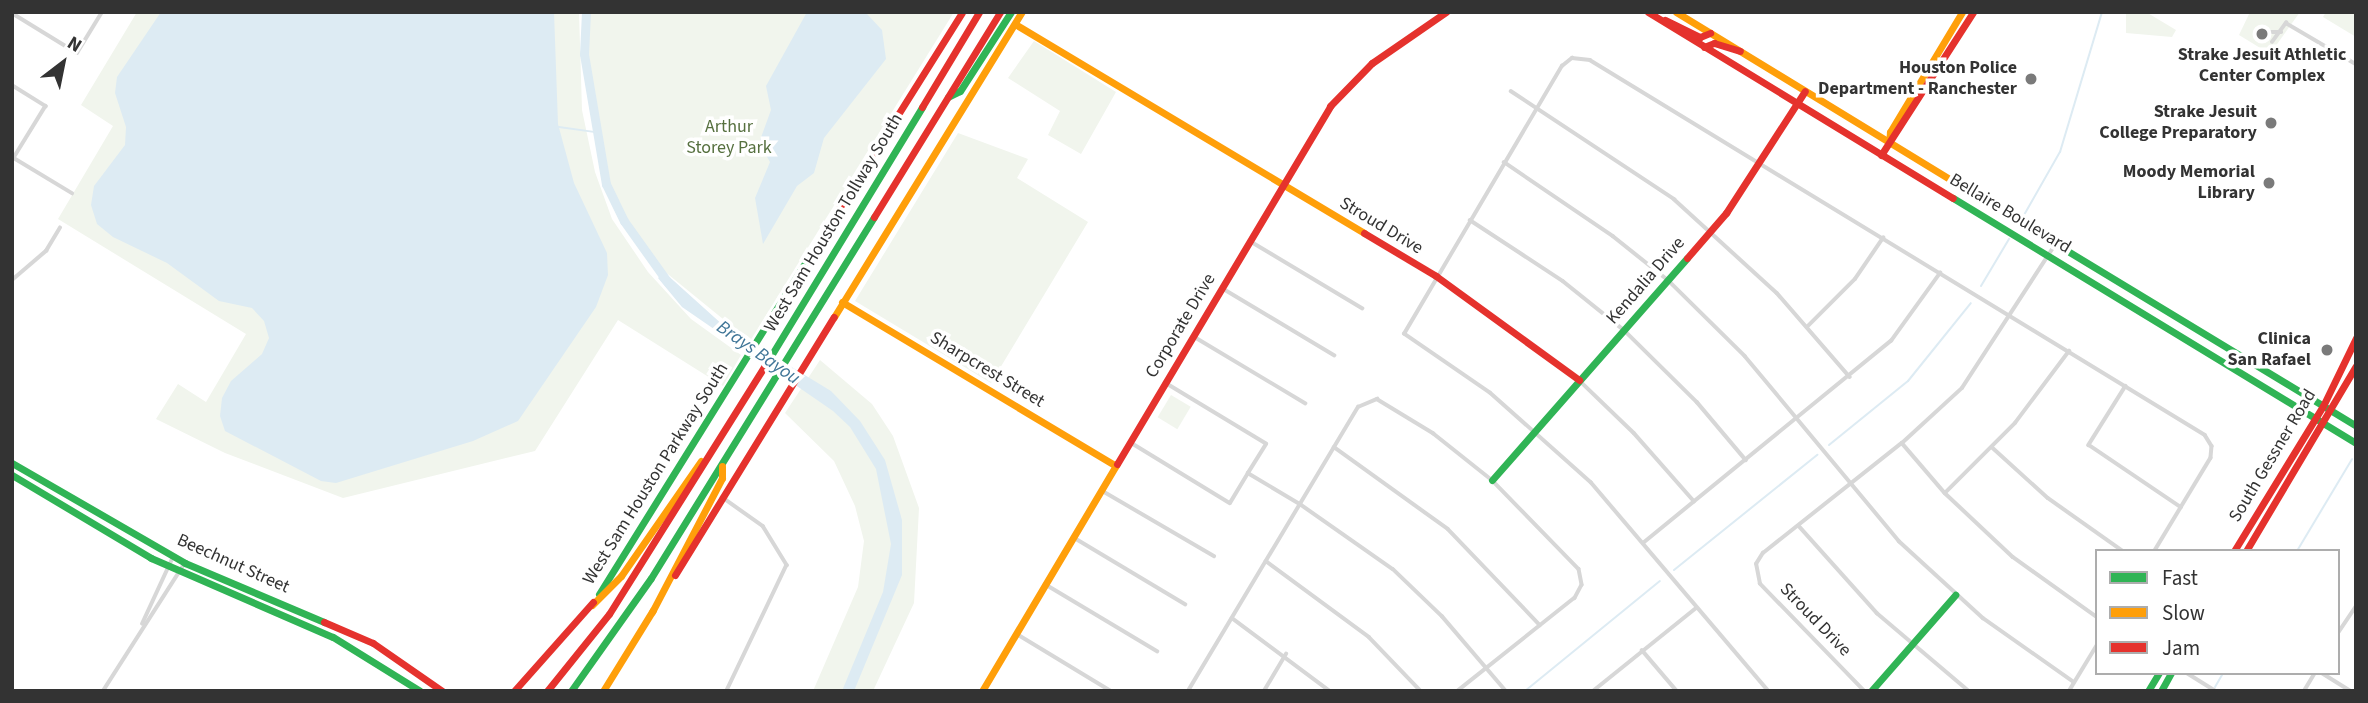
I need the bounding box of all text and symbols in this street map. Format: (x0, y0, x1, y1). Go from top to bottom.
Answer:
marker: Strake Jesuit Athletic Center Complex (2254, 26, 2270, 42)
north arrow (28, 28, 98, 98)
text: N (62, 30, 87, 60)
place label: Strake Jesuit Athletic Center Complex (2178, 45, 2346, 88)
place label: Houston Police Department - Ranchester (1818, 58, 2017, 100)
marker: Houston Police Department - Ranchester (2023, 71, 2039, 87)
place label: Strake Jesuit College Preparatory (2099, 102, 2257, 144)
street label: West Sam Houston Tollway South (760, 110, 908, 336)
marker: Strake Jesuit College Preparatory (2263, 115, 2279, 131)
park label: Arthur Storey Park (686, 117, 772, 160)
place label: Moody Memorial Library (2123, 162, 2255, 204)
street label: Bellaire Boulevard (1945, 169, 2075, 259)
marker: Moody Memorial Library (2261, 175, 2277, 191)
street label: Stroud Drive (1335, 193, 1427, 259)
street label: Kendalia Drive (1602, 233, 1690, 329)
street label: Corporate Drive (1141, 270, 1221, 382)
water label: Brays Bayou (712, 316, 804, 390)
street label: Sharpcrest Street (926, 327, 1048, 413)
place label: Clinica San Rafael (2228, 329, 2311, 372)
marker: Clinica San Rafael (2317, 340, 2337, 360)
street label: West Sam Houston Parkway South (579, 359, 733, 589)
street label: South Gessner Road (2225, 386, 2321, 526)
street label: Beechnut Street (173, 530, 293, 598)
legend (2095, 549, 2340, 675)
text: Fast (2162, 563, 2198, 593)
street label: Stroud Drive (1775, 579, 1855, 661)
text: Slow (2162, 598, 2205, 628)
text: Jam (2162, 633, 2200, 663)

